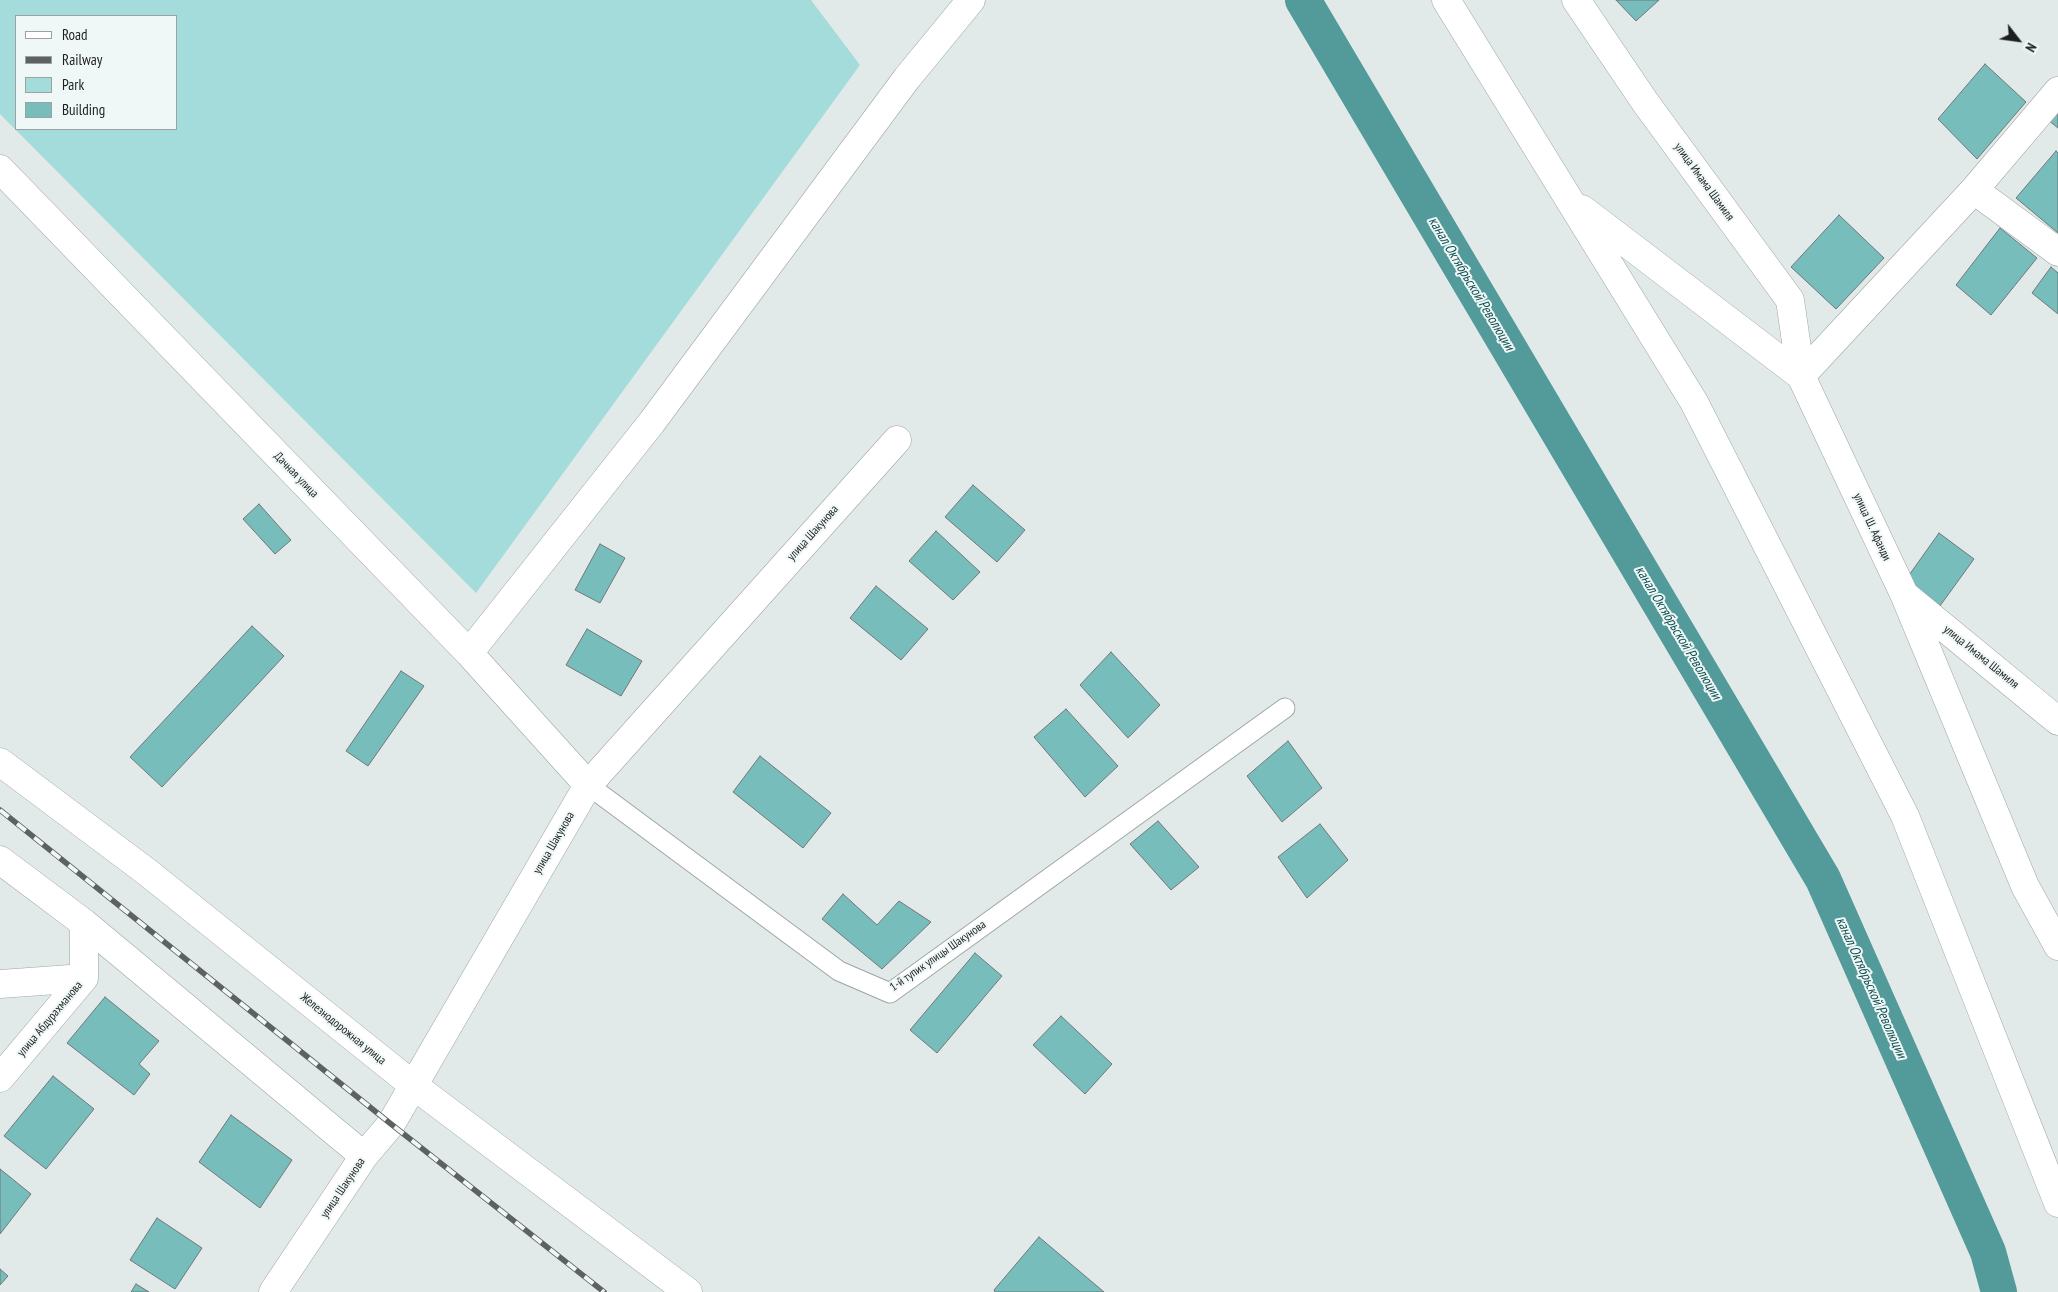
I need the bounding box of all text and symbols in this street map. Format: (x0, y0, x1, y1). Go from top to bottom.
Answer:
legend (15, 15, 178, 130)
north arrow (1993, 15, 2043, 65)
text: Road (62, 25, 88, 44)
text: N (2021, 40, 2041, 55)
text: Railway (62, 50, 102, 69)
text: Park (62, 75, 84, 94)
text: Building (62, 100, 105, 119)
street label: улица Имама Шамиля (1671, 140, 1737, 224)
water label: канал Октябрьской Революции (1424, 214, 1518, 354)
street label: Дачная улица (271, 449, 321, 501)
street label: улица Ш. Афанди (1850, 491, 1894, 563)
street label: улица Шакунова (784, 502, 842, 564)
water label: канал Октябрьской Революции (1631, 563, 1725, 703)
street label: улица Имама Шамиля (1940, 622, 2022, 692)
street label: улица Шакунова (530, 809, 578, 877)
water label: канал Октябрьской Революции (1832, 915, 1910, 1061)
street label: 1-й тупик улицы Шакунова (887, 917, 989, 995)
street label: улица Абдурахманова (14, 978, 86, 1060)
street label: Железнодорожная улица (297, 990, 389, 1068)
street label: улица Шакунова (318, 1155, 368, 1221)

